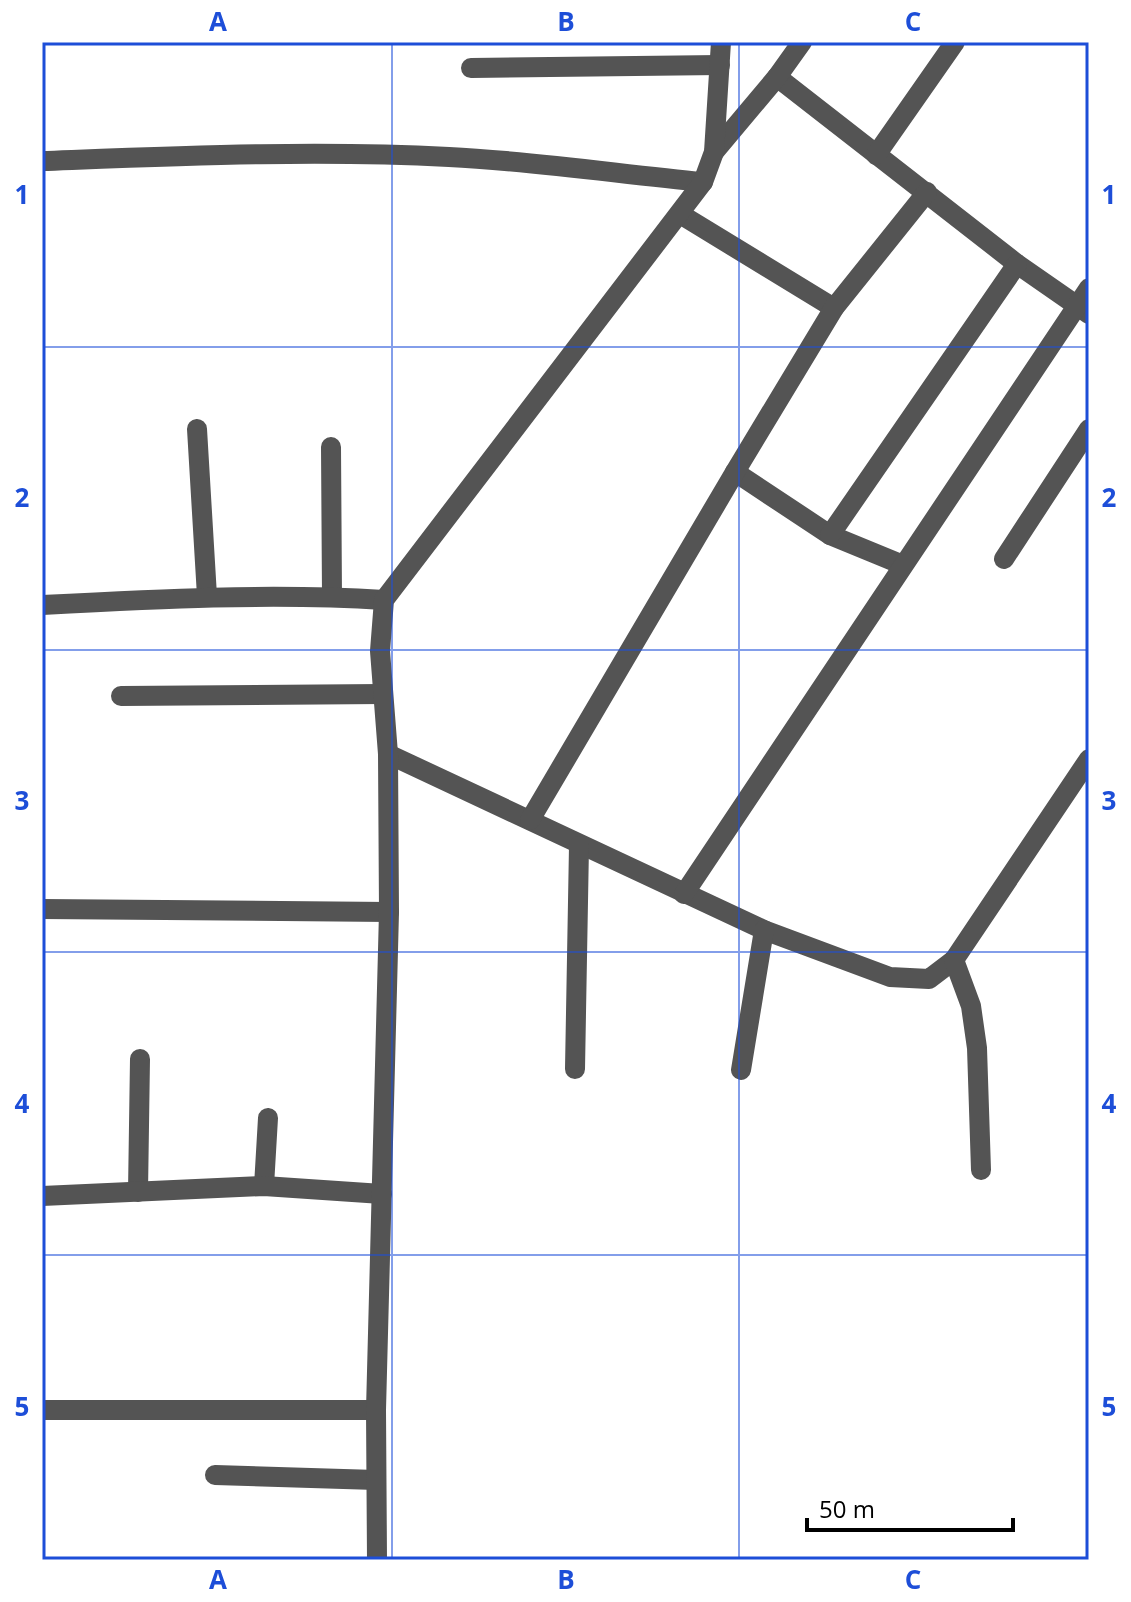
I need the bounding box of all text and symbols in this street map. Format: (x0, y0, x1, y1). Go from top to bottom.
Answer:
text: A (209, 3, 227, 39)
text: B (557, 3, 575, 39)
text: C (905, 3, 921, 39)
text: 1 (15, 176, 29, 212)
text: 1 (1102, 176, 1116, 212)
text: 2 (15, 479, 30, 515)
text: 2 (1102, 479, 1117, 515)
text: 3 (15, 782, 29, 818)
text: 3 (1102, 782, 1116, 818)
text: 4 (15, 1085, 30, 1121)
text: 4 (1102, 1085, 1117, 1121)
text: 5 (15, 1388, 29, 1424)
text: 5 (1102, 1388, 1116, 1424)
scale bar (807, 1482, 1013, 1532)
text: 50 m (819, 1492, 875, 1525)
text: A (209, 1561, 227, 1597)
text: B (557, 1561, 575, 1597)
text: C (905, 1561, 921, 1597)

